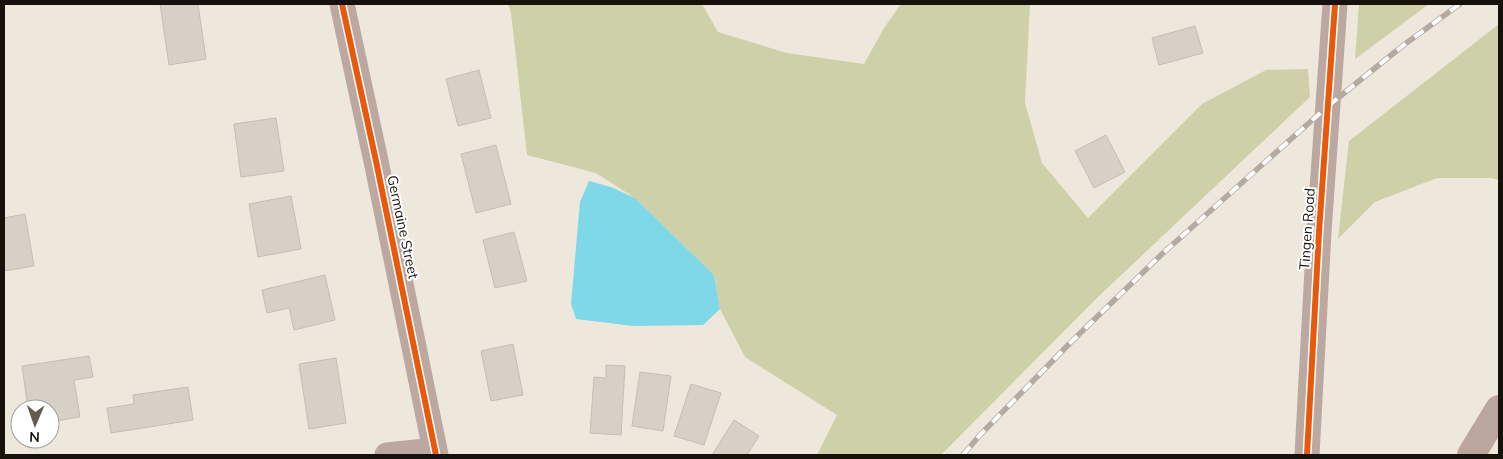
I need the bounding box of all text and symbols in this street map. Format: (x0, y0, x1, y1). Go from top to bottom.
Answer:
street label: Germaine Street (383, 174, 423, 280)
street label: Tingen Road (1295, 187, 1319, 271)
north arrow (10, 399, 60, 449)
text: N (29, 428, 40, 446)

